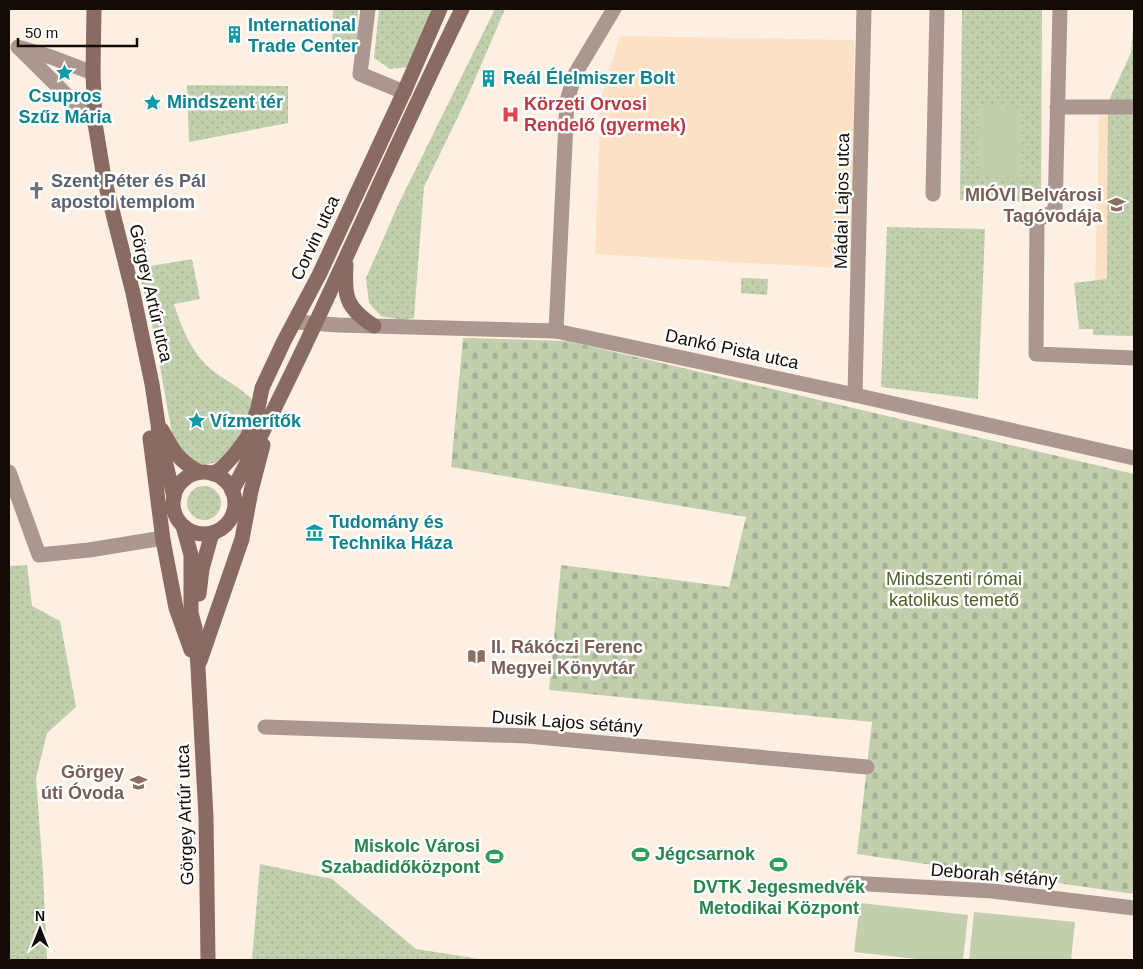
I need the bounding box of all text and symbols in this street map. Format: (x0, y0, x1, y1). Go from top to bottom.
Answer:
scale bar (18, 15, 136, 47)
place label: International Trade Center (248, 15, 358, 56)
text: 50 m (25, 24, 58, 41)
building icon: International Trade Center (224, 25, 244, 45)
place icon: Csupros Szűz Mária (55, 63, 75, 83)
place label: Reál Élelmiszer Bolt (503, 67, 675, 88)
building icon: Reál Élelmiszer Bolt (479, 68, 499, 88)
place label: Csupros Szűz Mária (18, 86, 112, 127)
place icon: Mindszent tér (143, 92, 163, 112)
place label: Mindszent tér (167, 92, 283, 112)
place label: Körzeti Orvosi Rendelő (gyermek) (524, 94, 686, 135)
hospital icon: Körzeti Orvosi Rendelő (gyermek) (500, 104, 520, 124)
street label: Mádai Lajos utca (831, 132, 853, 269)
place label: Szent Péter és Pál apostol templom (51, 171, 206, 212)
church icon: Szent Péter és Pál apostol templom (27, 181, 47, 201)
place label: MIÓVI Belvárosi Tagóvodája (965, 184, 1103, 226)
street label: Corvin utca (287, 192, 344, 283)
school or university icon: MIÓVI Belvárosi Tagóvodája (1106, 195, 1126, 215)
street label: Görgey Artúr utca (125, 222, 177, 365)
street label: Dankó Pista utca (663, 325, 802, 373)
place icon: Vízmerítők (186, 411, 206, 431)
place label: Vízmerítők (210, 411, 302, 431)
place label: Tudomány és Technika Háza (329, 512, 454, 553)
museum icon: Tudomány és Technika Háza (305, 522, 325, 542)
park label: Mindszenti római katolikus temető (886, 569, 1022, 610)
place label: II. Rákóczi Ferenc Megyei Könyvtár (491, 637, 643, 678)
library icon: II. Rákóczi Ferenc Megyei Könyvtár (467, 647, 487, 667)
street label: Dusik Lajos sétány (491, 707, 643, 737)
street label: Görgey Artúr utca (173, 743, 197, 886)
place label: Görgey úti Óvoda (41, 762, 125, 803)
school or university icon: Görgey úti Óvoda (128, 772, 148, 792)
place label: Miskolc Városi Szabadidőközpont (321, 836, 480, 877)
sports icon: Jégcsarnok (631, 844, 651, 864)
place label: Jégcsarnok (655, 844, 756, 864)
sports icon: Miskolc Városi Szabadidőközpont (484, 846, 504, 866)
sports icon: DVTK Jegesmedvék Metodikai Központ (769, 854, 789, 874)
street label: Deborah sétány (930, 859, 1058, 891)
place label: DVTK Jegesmedvék Metodikai Központ (693, 877, 866, 918)
north arrow (15, 904, 65, 954)
text: N (35, 908, 45, 924)

